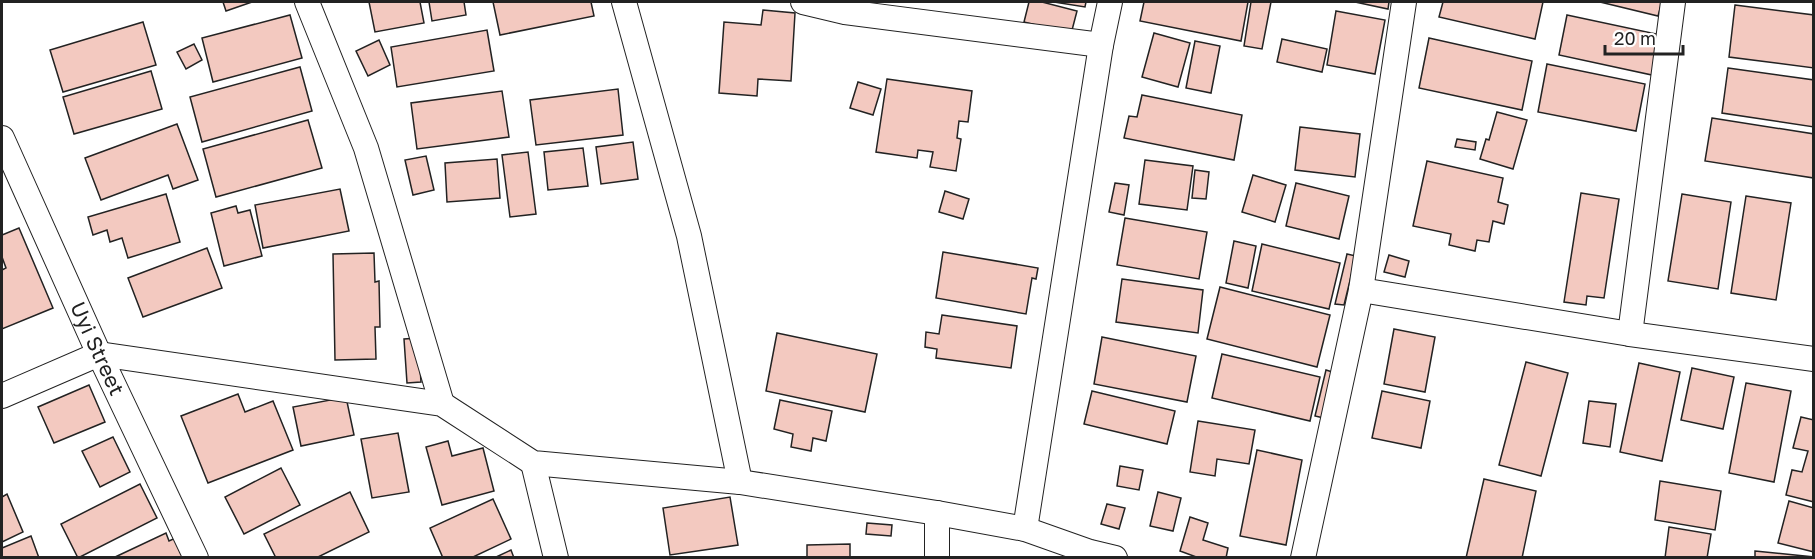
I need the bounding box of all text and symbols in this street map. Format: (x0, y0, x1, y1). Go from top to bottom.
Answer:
scale bar (1605, 18, 1683, 56)
text: 20 m (1614, 27, 1656, 49)
street label: Uyi Street (65, 297, 131, 399)

